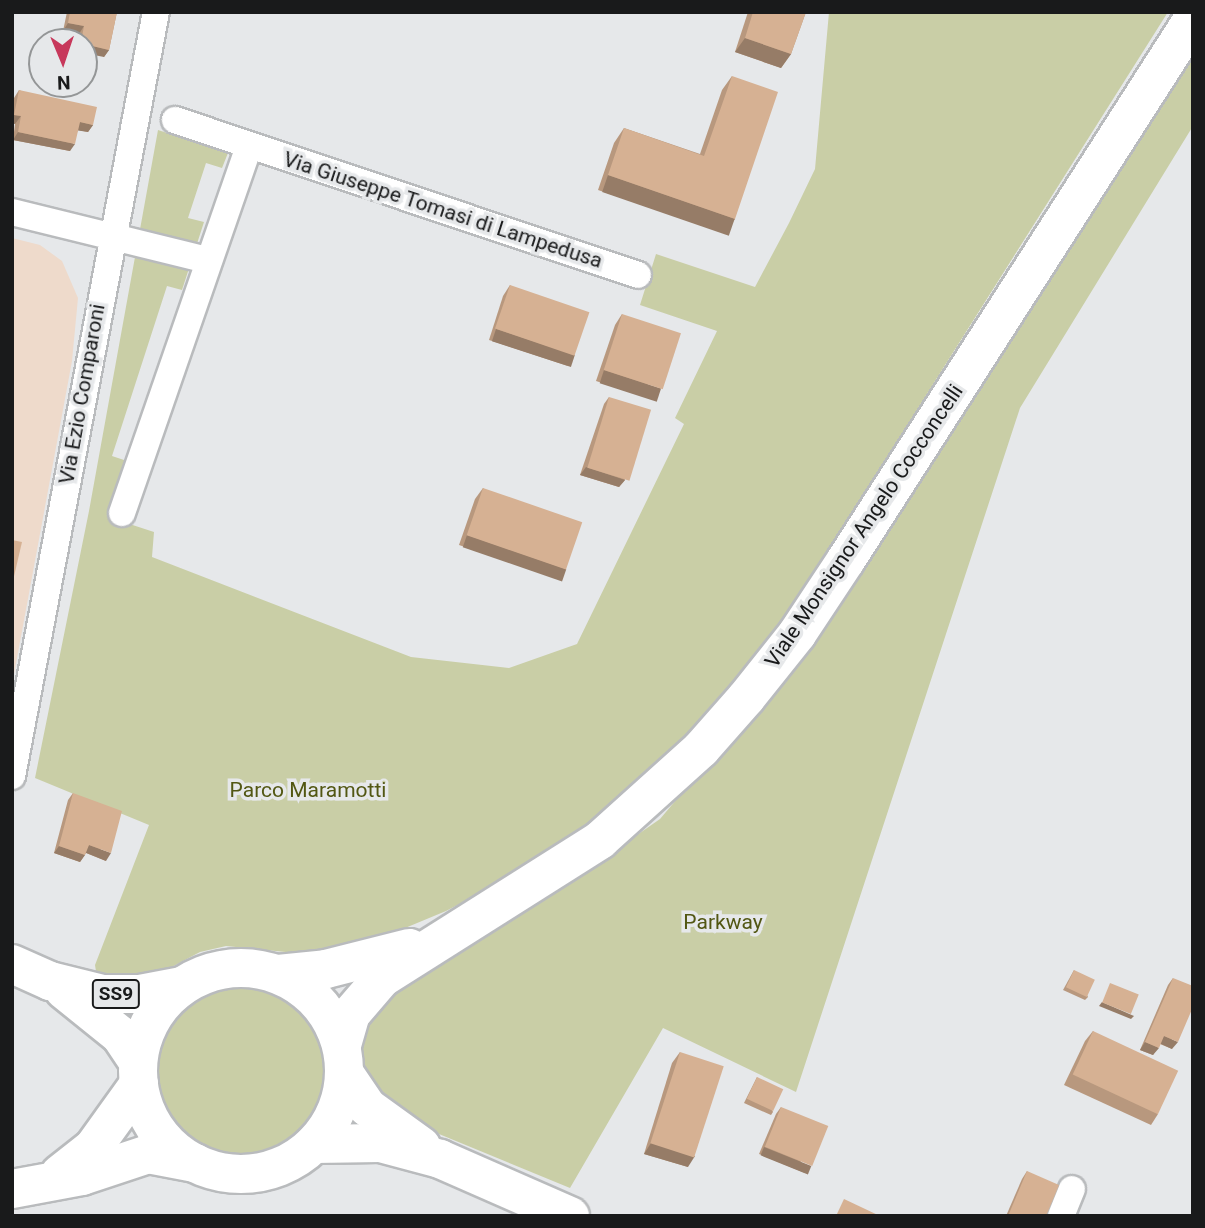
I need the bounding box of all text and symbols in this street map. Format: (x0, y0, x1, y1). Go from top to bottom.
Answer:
north arrow (28, 28, 98, 98)
text: N (57, 71, 71, 94)
street label: Via Giuseppe Tomasi di Lampedusa (280, 146, 606, 274)
street label: Via Ezio Comparoni (54, 302, 110, 486)
street label: Viale Monsignor Angelo Cocconcelli (760, 380, 968, 672)
park label: Parco Maramotti (230, 777, 386, 803)
park label: Parkway (683, 909, 763, 935)
road number: SS9 (92, 978, 140, 1010)

